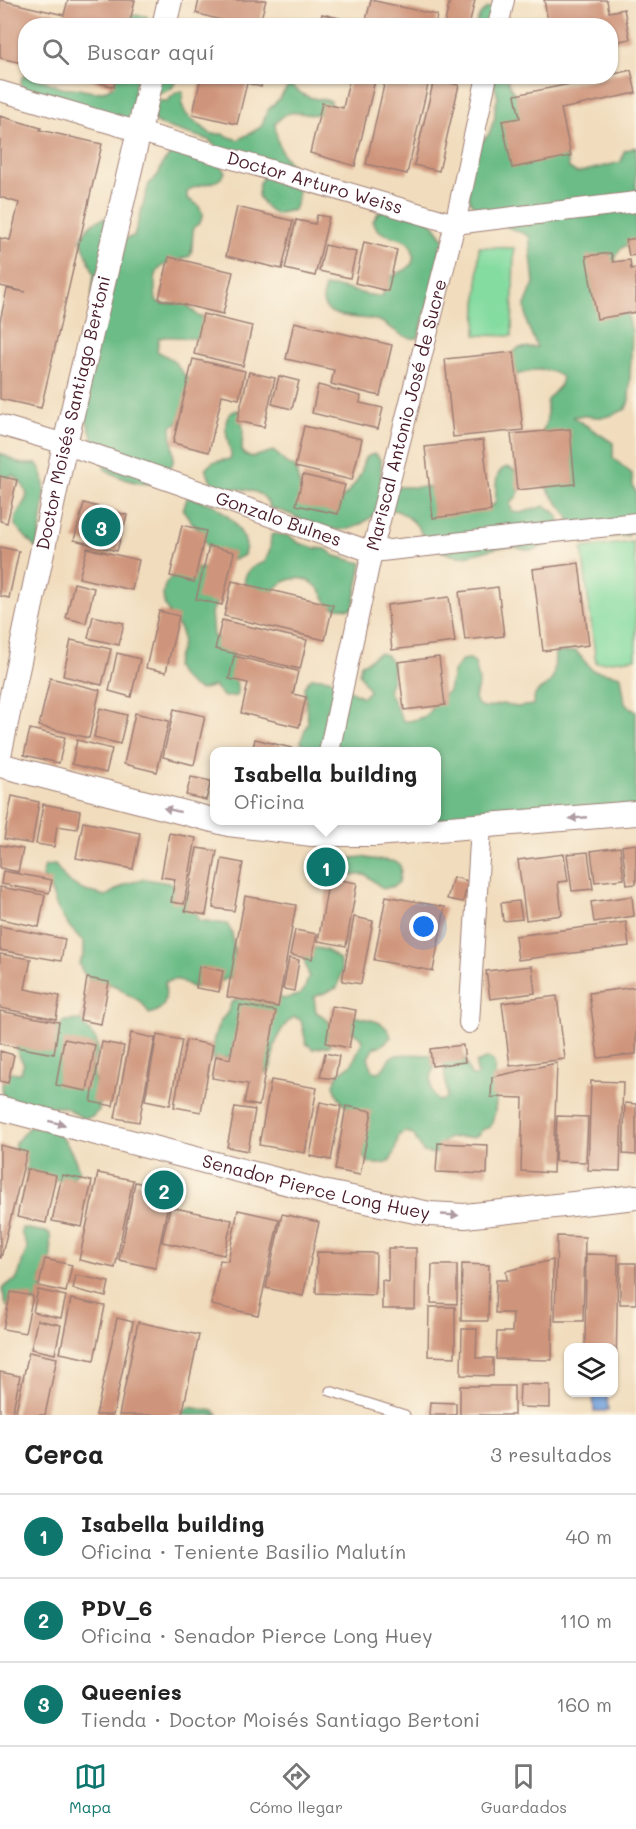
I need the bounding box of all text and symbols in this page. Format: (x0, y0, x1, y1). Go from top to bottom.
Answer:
search box (18, 18, 618, 84)
icon: search (39, 35, 72, 68)
text: Buscar aquí (87, 37, 215, 66)
street label: Doctor Arturo Weiss (224, 145, 406, 219)
street label: Doctor Moisés Santiago Bertoni (30, 273, 115, 552)
street label: Mariscal Antonio José de Sucre (360, 276, 452, 553)
street label: Gonzalo Bulnes (213, 485, 345, 551)
pin: 3 (82, 504, 120, 550)
popup (210, 747, 441, 825)
text: Isabella building (234, 759, 417, 788)
text: Oficina (234, 788, 305, 814)
one-way arrow (162, 804, 181, 814)
one-way arrow (568, 813, 587, 823)
pin: 1 (306, 844, 346, 890)
your location (409, 912, 438, 941)
one-way arrow (47, 1118, 66, 1128)
street label: Senador Pierce Long Huey (200, 1148, 432, 1225)
pin: 2 (144, 1168, 184, 1212)
one-way arrow (441, 1211, 460, 1220)
map controls (564, 1343, 618, 1397)
button: layers (564, 1343, 618, 1397)
text: Cerca (24, 1437, 104, 1471)
text: 3 resultados (490, 1441, 612, 1467)
text: Isabella building (81, 1509, 264, 1538)
text: 1 (39, 1523, 48, 1549)
text: 40 m (566, 1523, 612, 1549)
text: Oficina · Teniente Basilio Malutín (81, 1538, 406, 1564)
text: PDV_6 (81, 1593, 152, 1622)
text: 2 (38, 1607, 49, 1633)
text: 110 m (559, 1607, 612, 1633)
text: Oficina · Senador Pierce Long Huey (81, 1622, 433, 1648)
text: Queenies (81, 1677, 182, 1706)
text: 3 (38, 1691, 50, 1717)
text: 160 m (556, 1691, 612, 1717)
text: Tienda · Doctor Moisés Santiago Bertoni (81, 1706, 480, 1732)
tab: Mapa (69, 1760, 112, 1817)
tab: Cómo llegar (249, 1760, 343, 1817)
tab: Guardados (481, 1760, 567, 1817)

